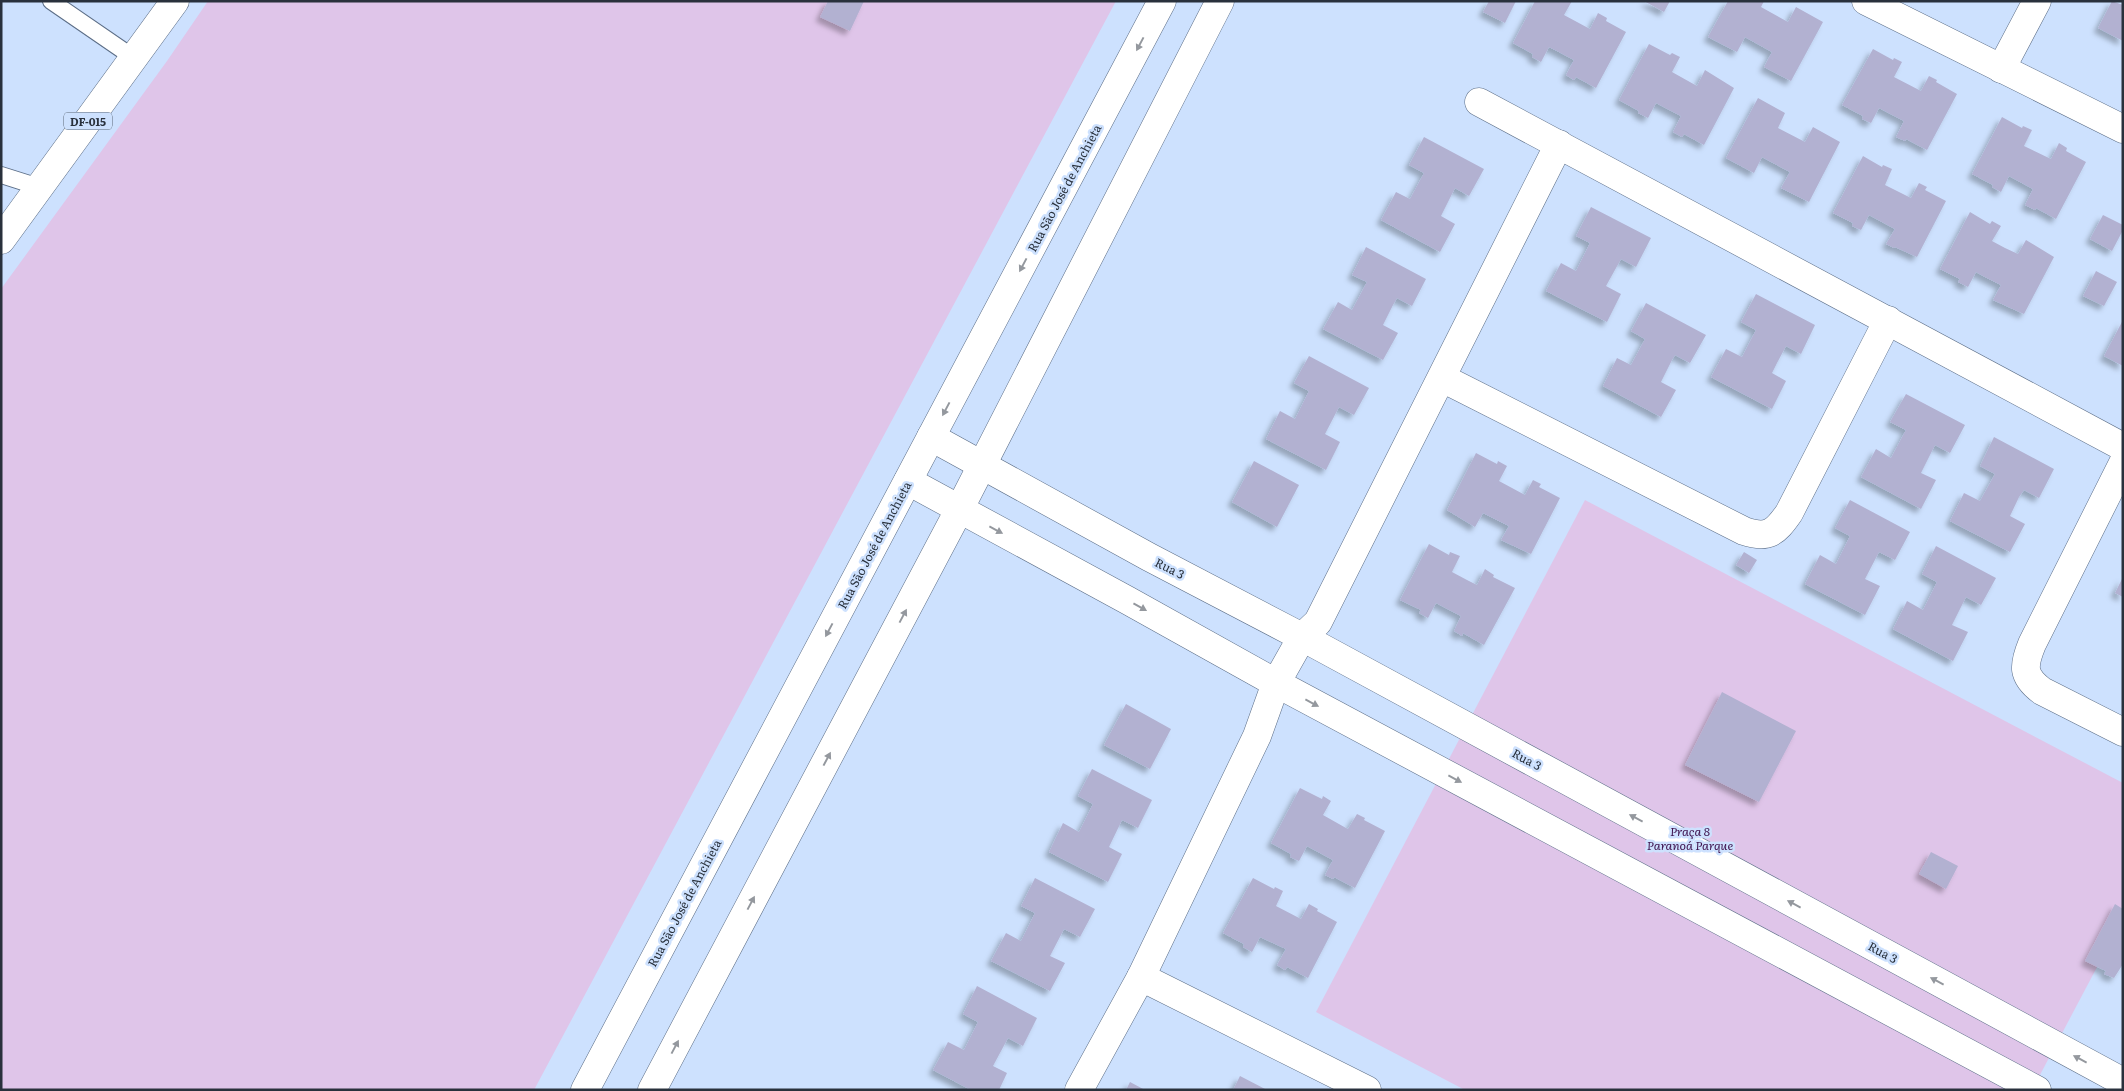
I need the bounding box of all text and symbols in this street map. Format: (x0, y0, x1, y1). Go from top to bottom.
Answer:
one-way arrow (1135, 38, 1144, 51)
road number: DF-015 (64, 112, 112, 130)
street label: Rua São José de Anchieta (1023, 121, 1106, 255)
one-way arrow (1018, 258, 1027, 272)
one-way arrow (942, 402, 951, 416)
street label: Rua São José de Anchieta (833, 478, 916, 612)
one-way arrow (989, 526, 1004, 534)
street label: Rua 3 (1152, 553, 1188, 583)
one-way arrow (1133, 602, 1146, 611)
one-way arrow (899, 608, 907, 623)
one-way arrow (825, 622, 833, 637)
one-way arrow (1305, 699, 1319, 707)
street label: Rua 3 (1509, 744, 1545, 774)
one-way arrow (823, 752, 831, 767)
one-way arrow (1449, 775, 1462, 784)
one-way arrow (1629, 814, 1643, 822)
park label: Praça 8 Paranoá Parque (1647, 822, 1733, 854)
street label: Rua São José de Anchieta (643, 836, 726, 970)
one-way arrow (747, 896, 755, 910)
one-way arrow (1787, 900, 1802, 908)
street label: Rua 3 (1865, 937, 1901, 967)
one-way arrow (1930, 977, 1944, 985)
one-way arrow (671, 1039, 679, 1054)
one-way arrow (2073, 1054, 2087, 1063)

